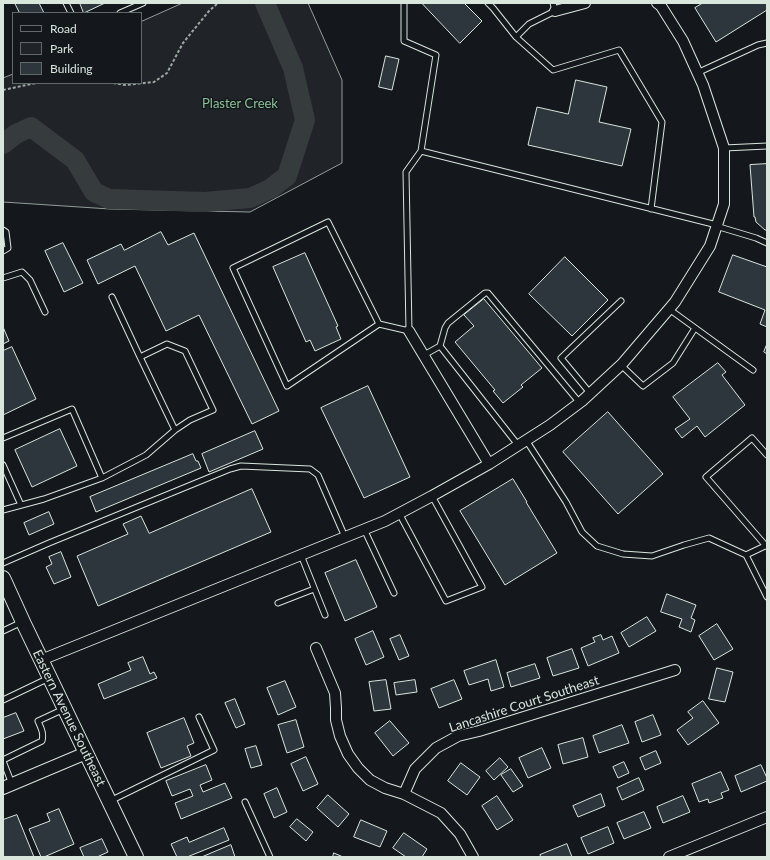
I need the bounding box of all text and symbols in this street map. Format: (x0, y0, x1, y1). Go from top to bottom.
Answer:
legend (12, 12, 142, 84)
text: Road (50, 21, 77, 36)
text: Park (50, 41, 73, 56)
text: Building (50, 61, 93, 76)
park label: Plaster Creek (202, 96, 278, 112)
street label: Eastern Avenue Southeast (29, 647, 109, 789)
street label: Lancashire Court Southeast (447, 672, 601, 736)

